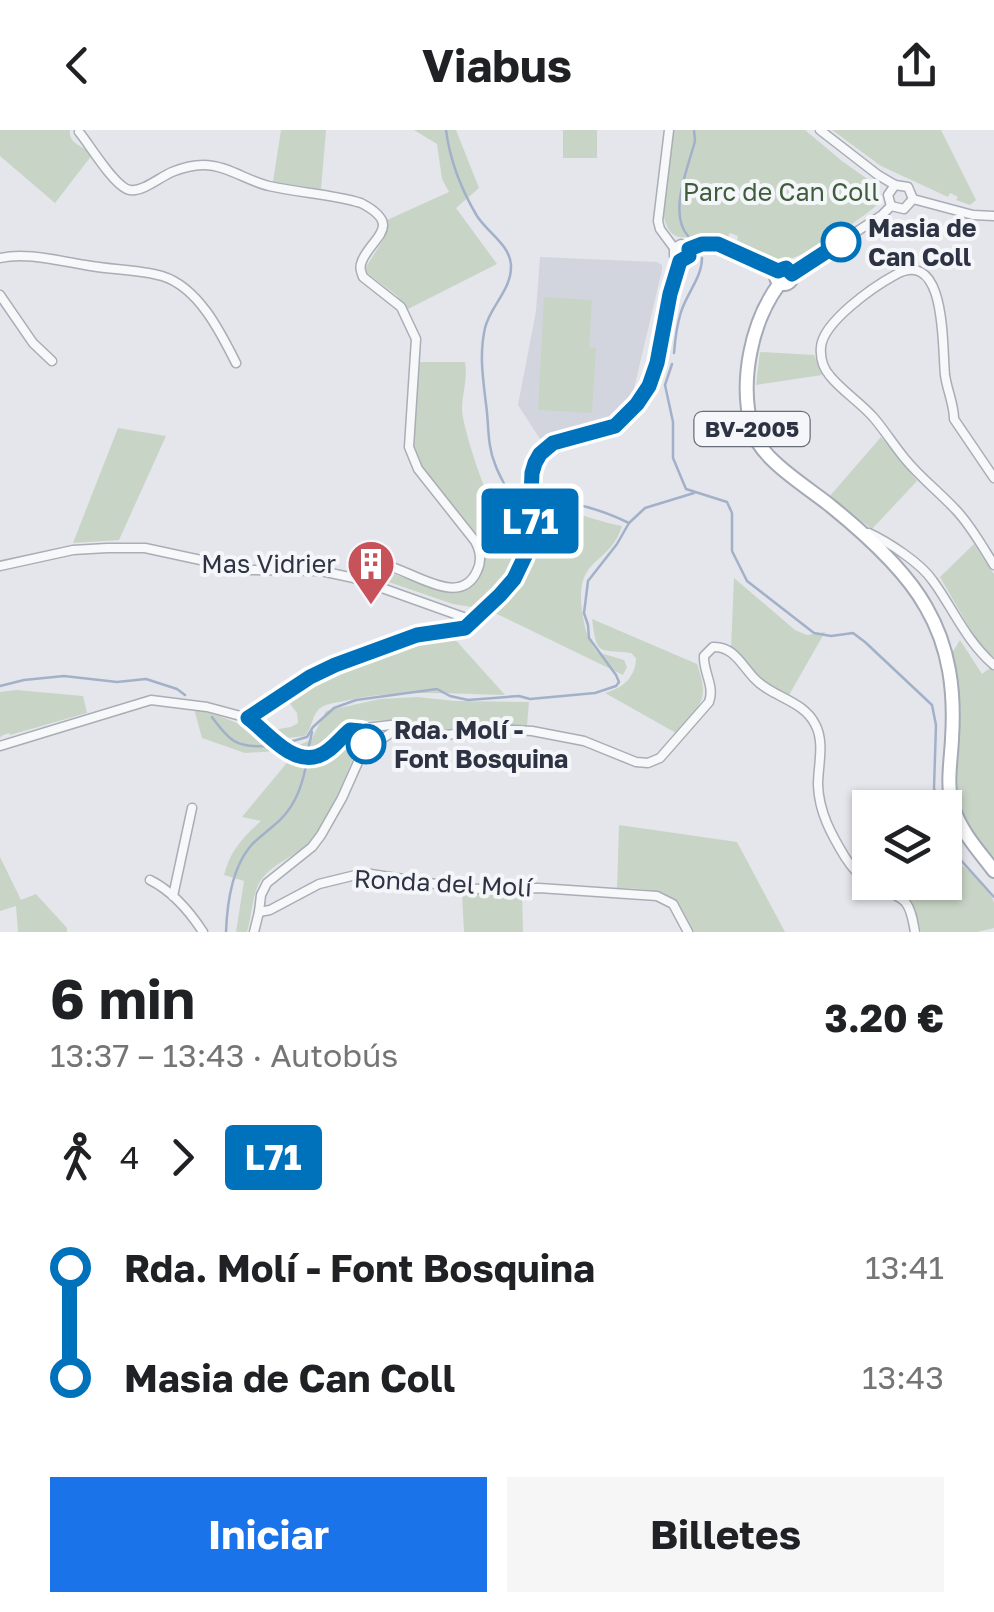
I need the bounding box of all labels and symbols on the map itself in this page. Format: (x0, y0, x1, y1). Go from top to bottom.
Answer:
park label: Parc de Can Coll (683, 176, 879, 207)
place label: Masia de Can Coll (868, 212, 976, 272)
marker: Masia de Can Coll (822, 223, 860, 261)
road number: BV-2005 (694, 412, 810, 446)
line badge: L71 (472, 488, 588, 554)
building icon: Mas Vidrier (345, 538, 397, 606)
place label: Mas Vidrier (201, 548, 336, 579)
place label: Rda. Molí - Font Bosquina (394, 714, 568, 774)
marker: Rda. Molí - Font Bosquina (347, 725, 385, 763)
street label: Ronda del Molí (353, 862, 534, 903)

